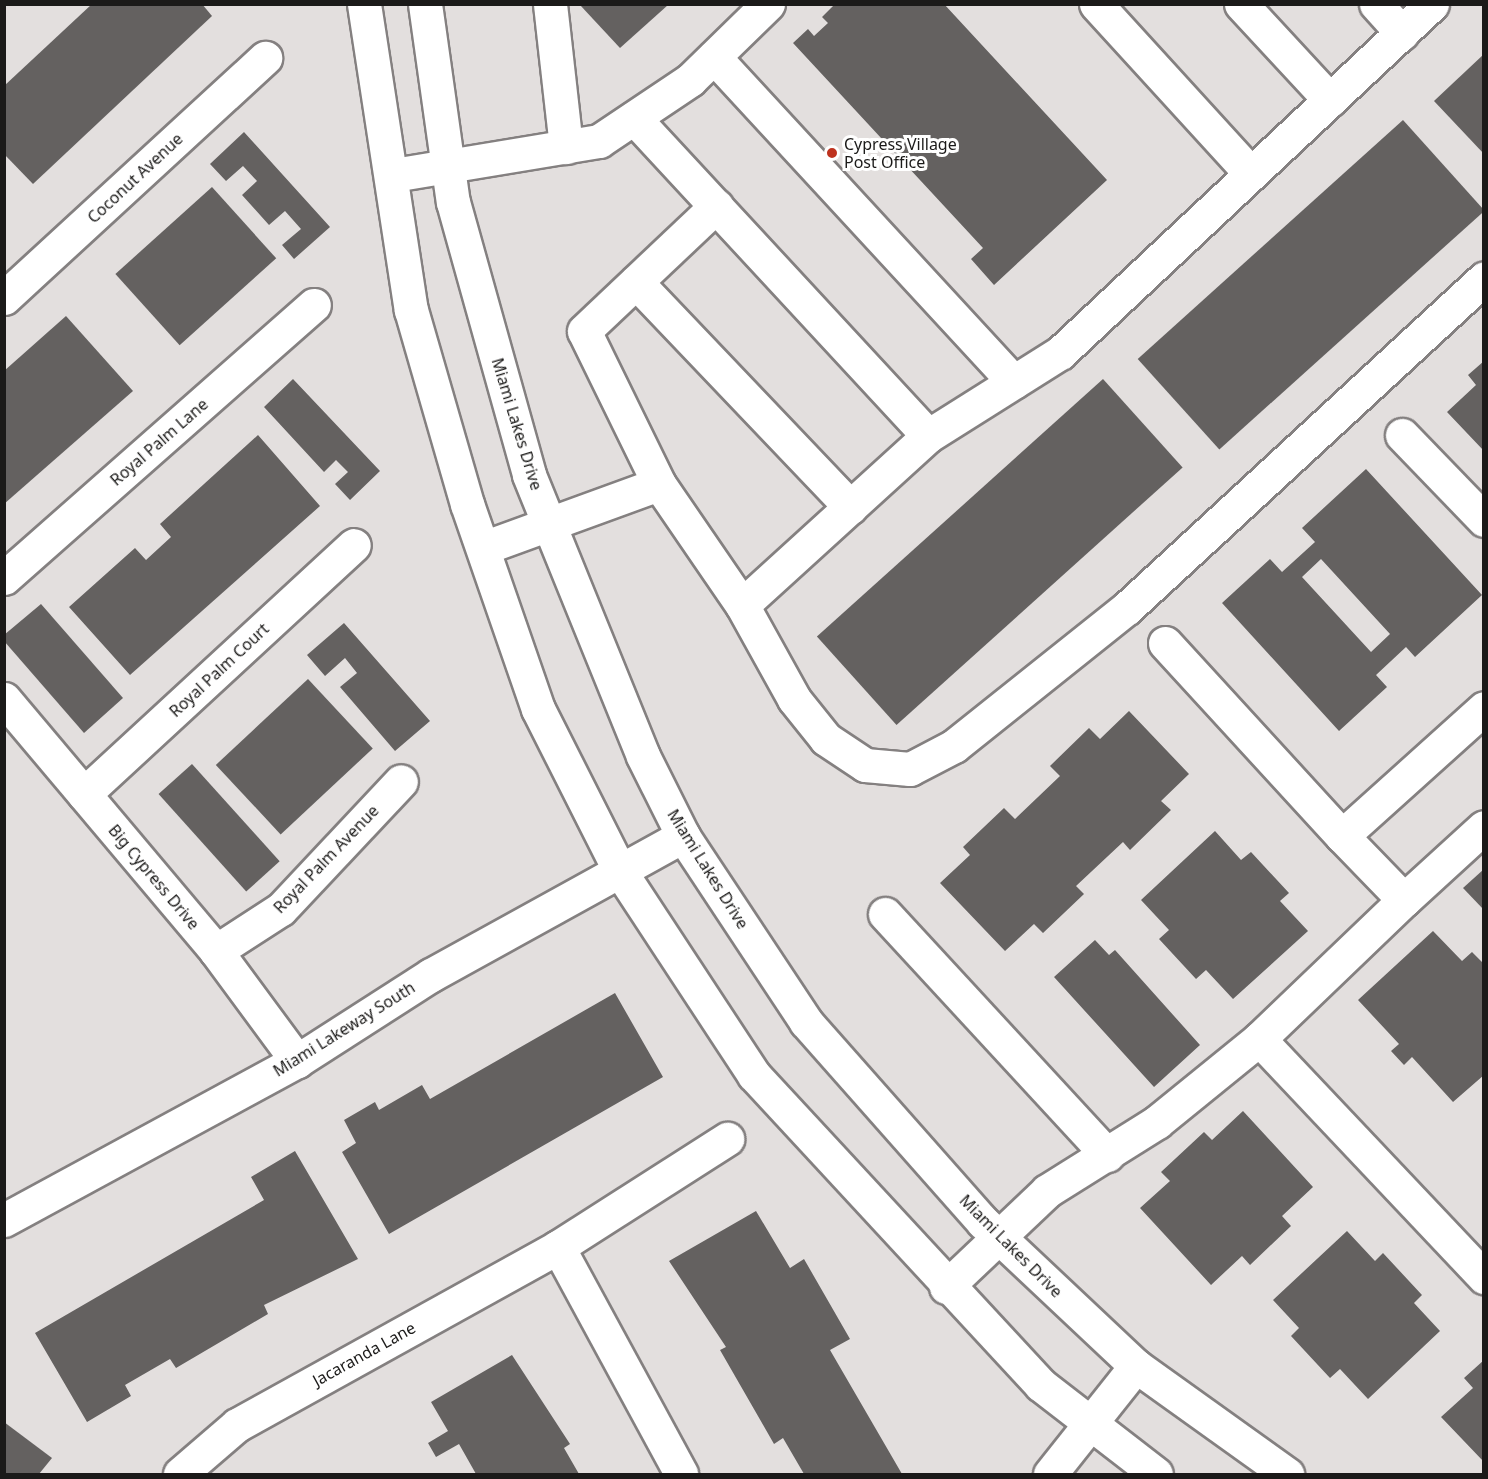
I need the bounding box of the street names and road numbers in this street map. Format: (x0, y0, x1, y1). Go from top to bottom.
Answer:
street label: Coconut Avenue (83, 129, 187, 227)
street label: Miami Lakes Drive (488, 356, 546, 492)
street label: Royal Palm Lane (106, 394, 212, 490)
street label: Royal Palm Court (165, 619, 273, 721)
street label: Royal Palm Avenue (269, 801, 383, 917)
street label: Miami Lakes Drive (664, 806, 752, 932)
street label: Big Cypress Drive (105, 821, 203, 933)
street label: Miami Lakeway South (270, 978, 418, 1080)
street label: Miami Lakes Drive (956, 1191, 1066, 1301)
street label: Jacaranda Lane (309, 1318, 419, 1390)

